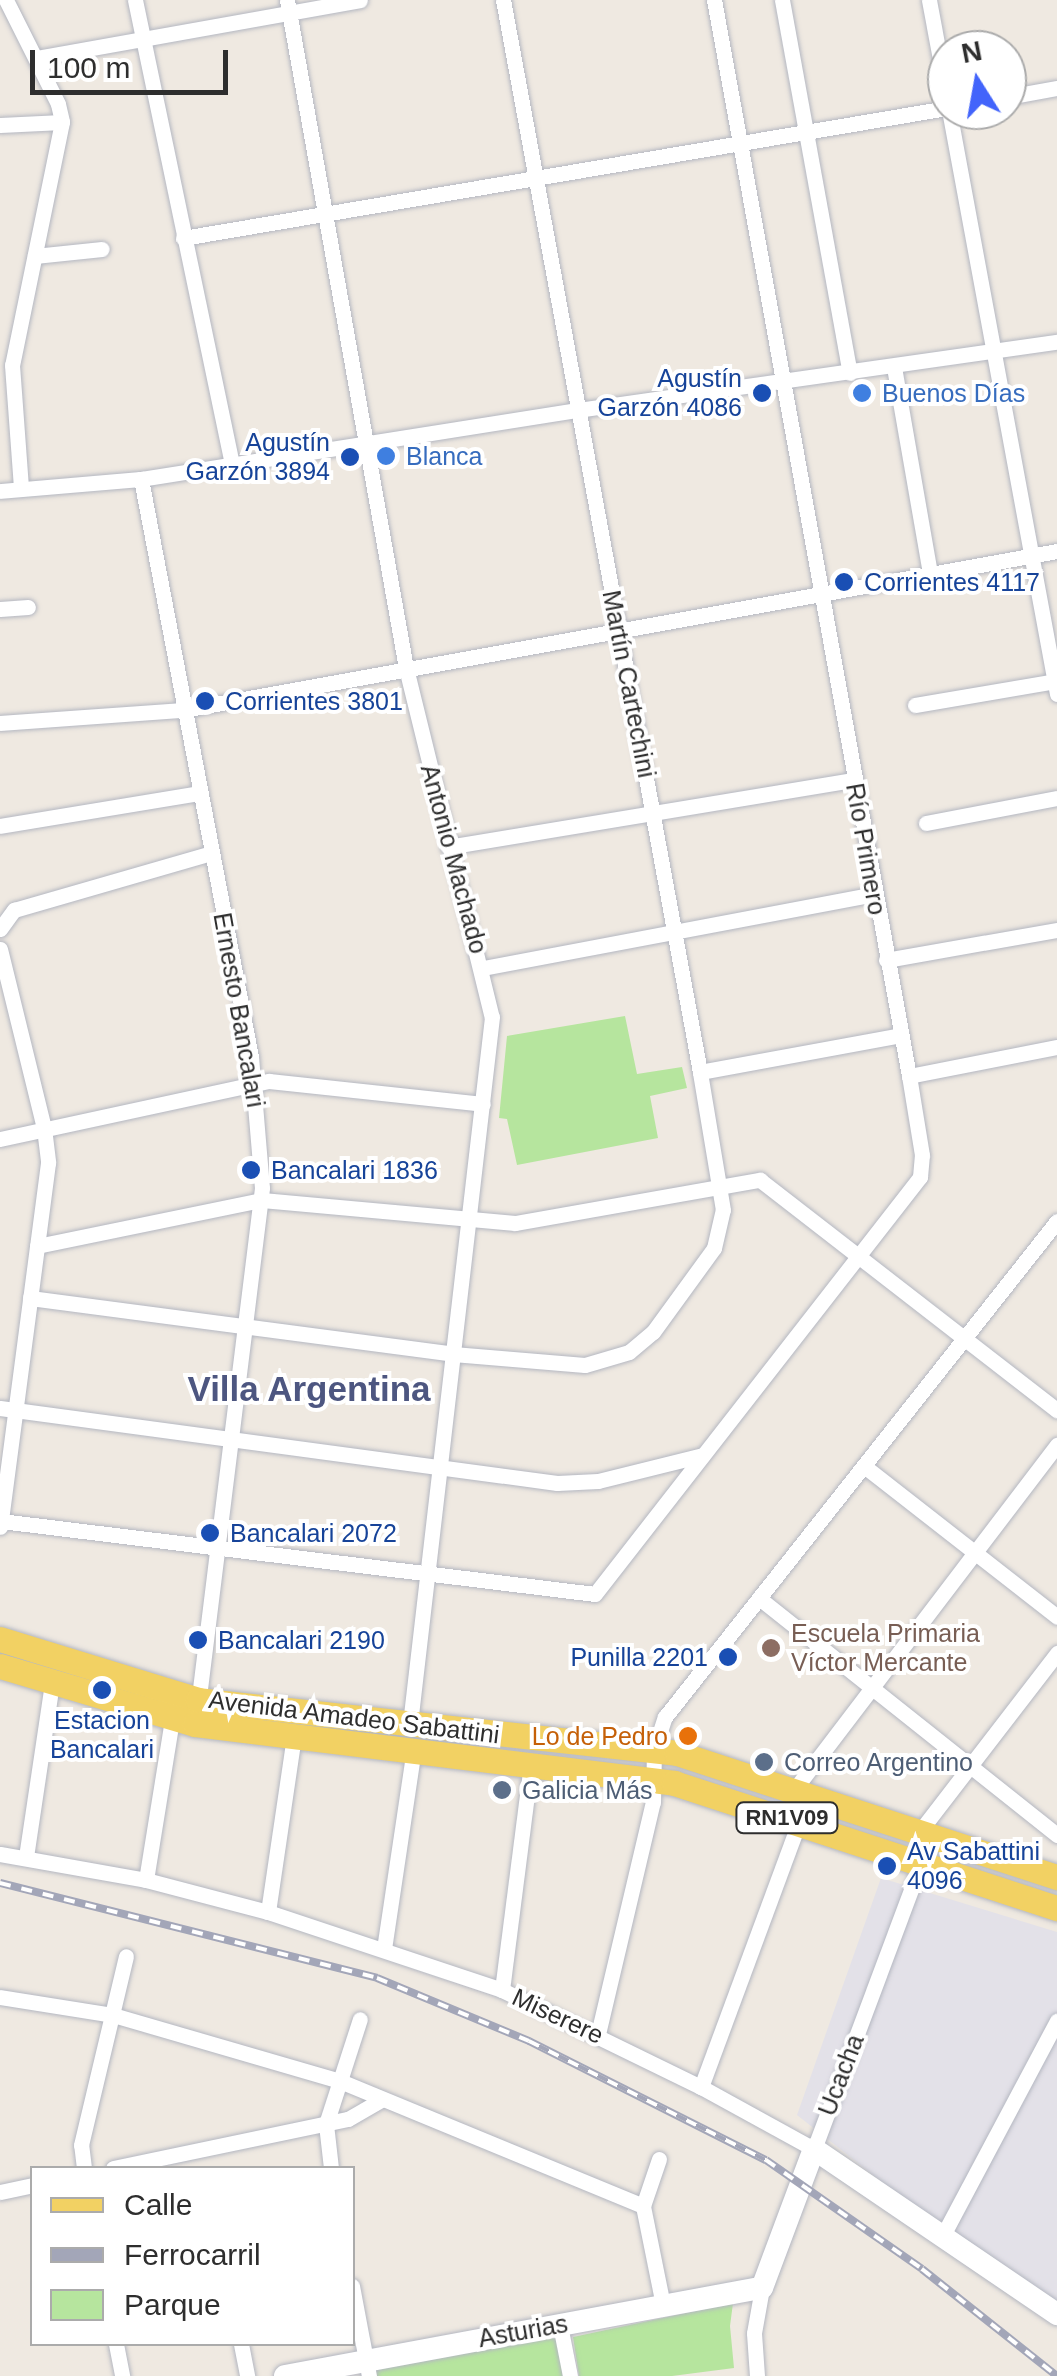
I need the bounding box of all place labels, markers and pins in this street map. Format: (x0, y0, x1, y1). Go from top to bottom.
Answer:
place label: Agustín Garzón 4086 (597, 364, 742, 423)
place label: Buenos Días (882, 378, 1025, 408)
marker: Agustín Garzón 4086 (751, 382, 773, 404)
marker: Buenos Días (851, 382, 873, 404)
place label: Agustín Garzón 3894 (185, 428, 330, 487)
place label: Blanca (406, 441, 482, 471)
marker: Blanca (375, 445, 397, 467)
marker: Agustín Garzón 3894 (339, 446, 361, 468)
place label: Corrientes 4117 (864, 567, 1040, 597)
marker: Corrientes 4117 (833, 571, 855, 593)
place label: Corrientes 3801 (225, 686, 403, 716)
marker: Corrientes 3801 (194, 690, 216, 712)
place label: Bancalari 1836 (271, 1155, 438, 1185)
marker: Bancalari 1836 (240, 1159, 262, 1181)
place label: Bancalari 2072 (230, 1518, 397, 1548)
marker: Bancalari 2072 (199, 1522, 221, 1544)
place label: Escuela Primaria Víctor Mercante (791, 1619, 980, 1678)
place label: Bancalari 2190 (218, 1625, 385, 1655)
marker: Bancalari 2190 (187, 1629, 209, 1651)
marker: Escuela Primaria Víctor Mercante (760, 1637, 782, 1659)
place label: Punilla 2201 (570, 1642, 708, 1672)
marker: Punilla 2201 (717, 1646, 739, 1668)
marker: Estacion Bancalari (91, 1679, 113, 1701)
place label: Estacion Bancalari (50, 1706, 154, 1765)
place label: Lo de Pedro (532, 1721, 668, 1751)
marker: Lo de Pedro (677, 1725, 699, 1747)
place label: Correo Argentino (784, 1747, 974, 1777)
marker: Correo Argentino (753, 1751, 775, 1773)
place label: Galicia Más (522, 1775, 653, 1805)
marker: Galicia Más (491, 1779, 513, 1801)
place label: Av Sabattini 4096 (907, 1837, 1040, 1896)
marker: Av Sabattini 4096 (876, 1855, 898, 1877)

